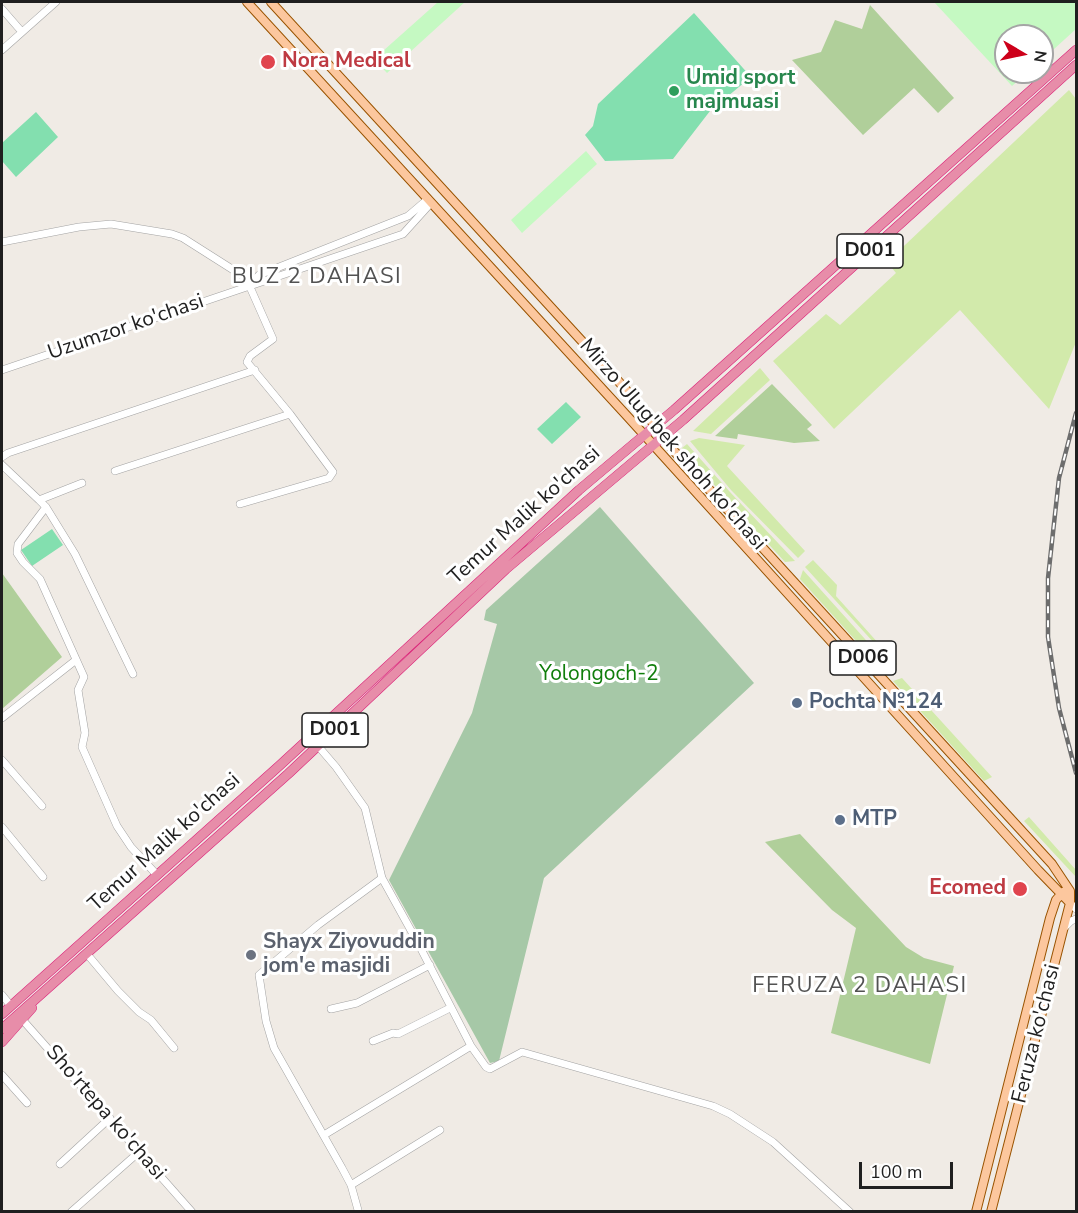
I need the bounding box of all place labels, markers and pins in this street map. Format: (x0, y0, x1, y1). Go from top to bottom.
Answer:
place label: Nora Medical (282, 49, 411, 75)
marker: Nora Medical (259, 53, 277, 71)
place label: Umid sport majmuasi (686, 66, 795, 116)
marker: Umid sport majmuasi (667, 84, 681, 98)
place label: Pochta №124 (809, 690, 943, 716)
marker: Pochta №124 (790, 696, 804, 710)
place label: MTP (852, 807, 897, 833)
marker: MTP (833, 813, 847, 827)
place label: Ecomed (929, 876, 1006, 902)
marker: Ecomed (1011, 880, 1029, 898)
place label: Shayx Ziyovuddin jom'e masjidi (263, 930, 435, 980)
marker: Shayx Ziyovuddin jom'e masjidi (244, 948, 258, 962)

